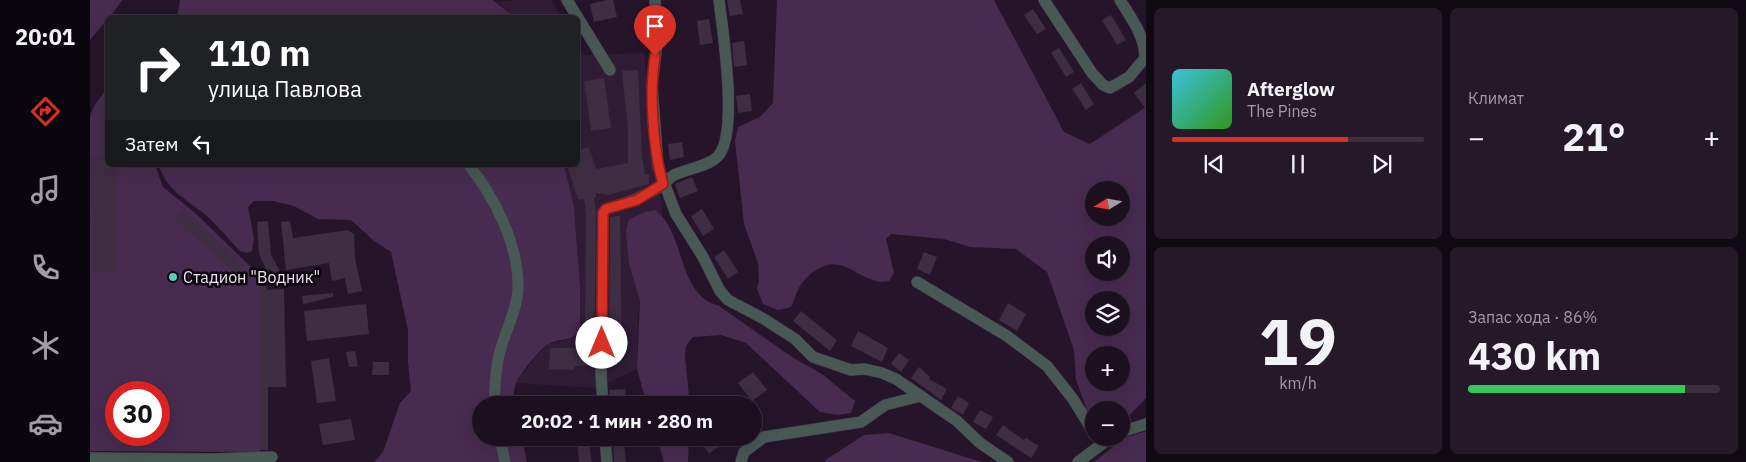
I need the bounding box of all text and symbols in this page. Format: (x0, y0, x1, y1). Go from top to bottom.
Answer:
pin (634, 5, 676, 56)
icon: arrive (641, 12, 669, 40)
text: 20:01 (15, 22, 75, 51)
text: 110 m (208, 30, 311, 76)
icon: right (125, 35, 190, 100)
text: улица Павлова (208, 74, 362, 103)
text: Afterglow (1247, 77, 1335, 101)
text: Климат (1468, 88, 1524, 108)
icon: directions (28, 94, 63, 129)
text: The Pines (1247, 101, 1317, 121)
text: 21° (1562, 112, 1626, 161)
text: − (1468, 119, 1485, 156)
text: + (1703, 119, 1720, 156)
icon: left (188, 130, 216, 158)
text: Затем (125, 132, 178, 156)
icon: previous (1200, 150, 1228, 178)
icon: pause (1284, 150, 1312, 178)
icon: next (1368, 150, 1396, 178)
icon: music (28, 172, 63, 207)
north arrow (1085, 181, 1130, 226)
map controls (1085, 181, 1130, 446)
button: sound (1085, 236, 1130, 281)
icon: phone (28, 250, 63, 285)
place label: Стадион "Водник" (183, 267, 320, 287)
marker: Стадион "Водник" (167, 271, 179, 283)
button: layers (1085, 291, 1130, 336)
text: 19 (1259, 298, 1337, 383)
text: Запас хода · 86% (1468, 307, 1597, 327)
position arrow (575, 316, 627, 368)
icon: climate (28, 328, 63, 363)
text: 430 km (1468, 331, 1601, 380)
button: + (1085, 346, 1130, 391)
text: km/h (1279, 373, 1317, 393)
speed limit sign: 30 (105, 381, 170, 446)
button: − (1085, 401, 1130, 446)
icon: car (28, 406, 63, 441)
text: 20:02 · 1 мин · 280 m (521, 409, 713, 433)

